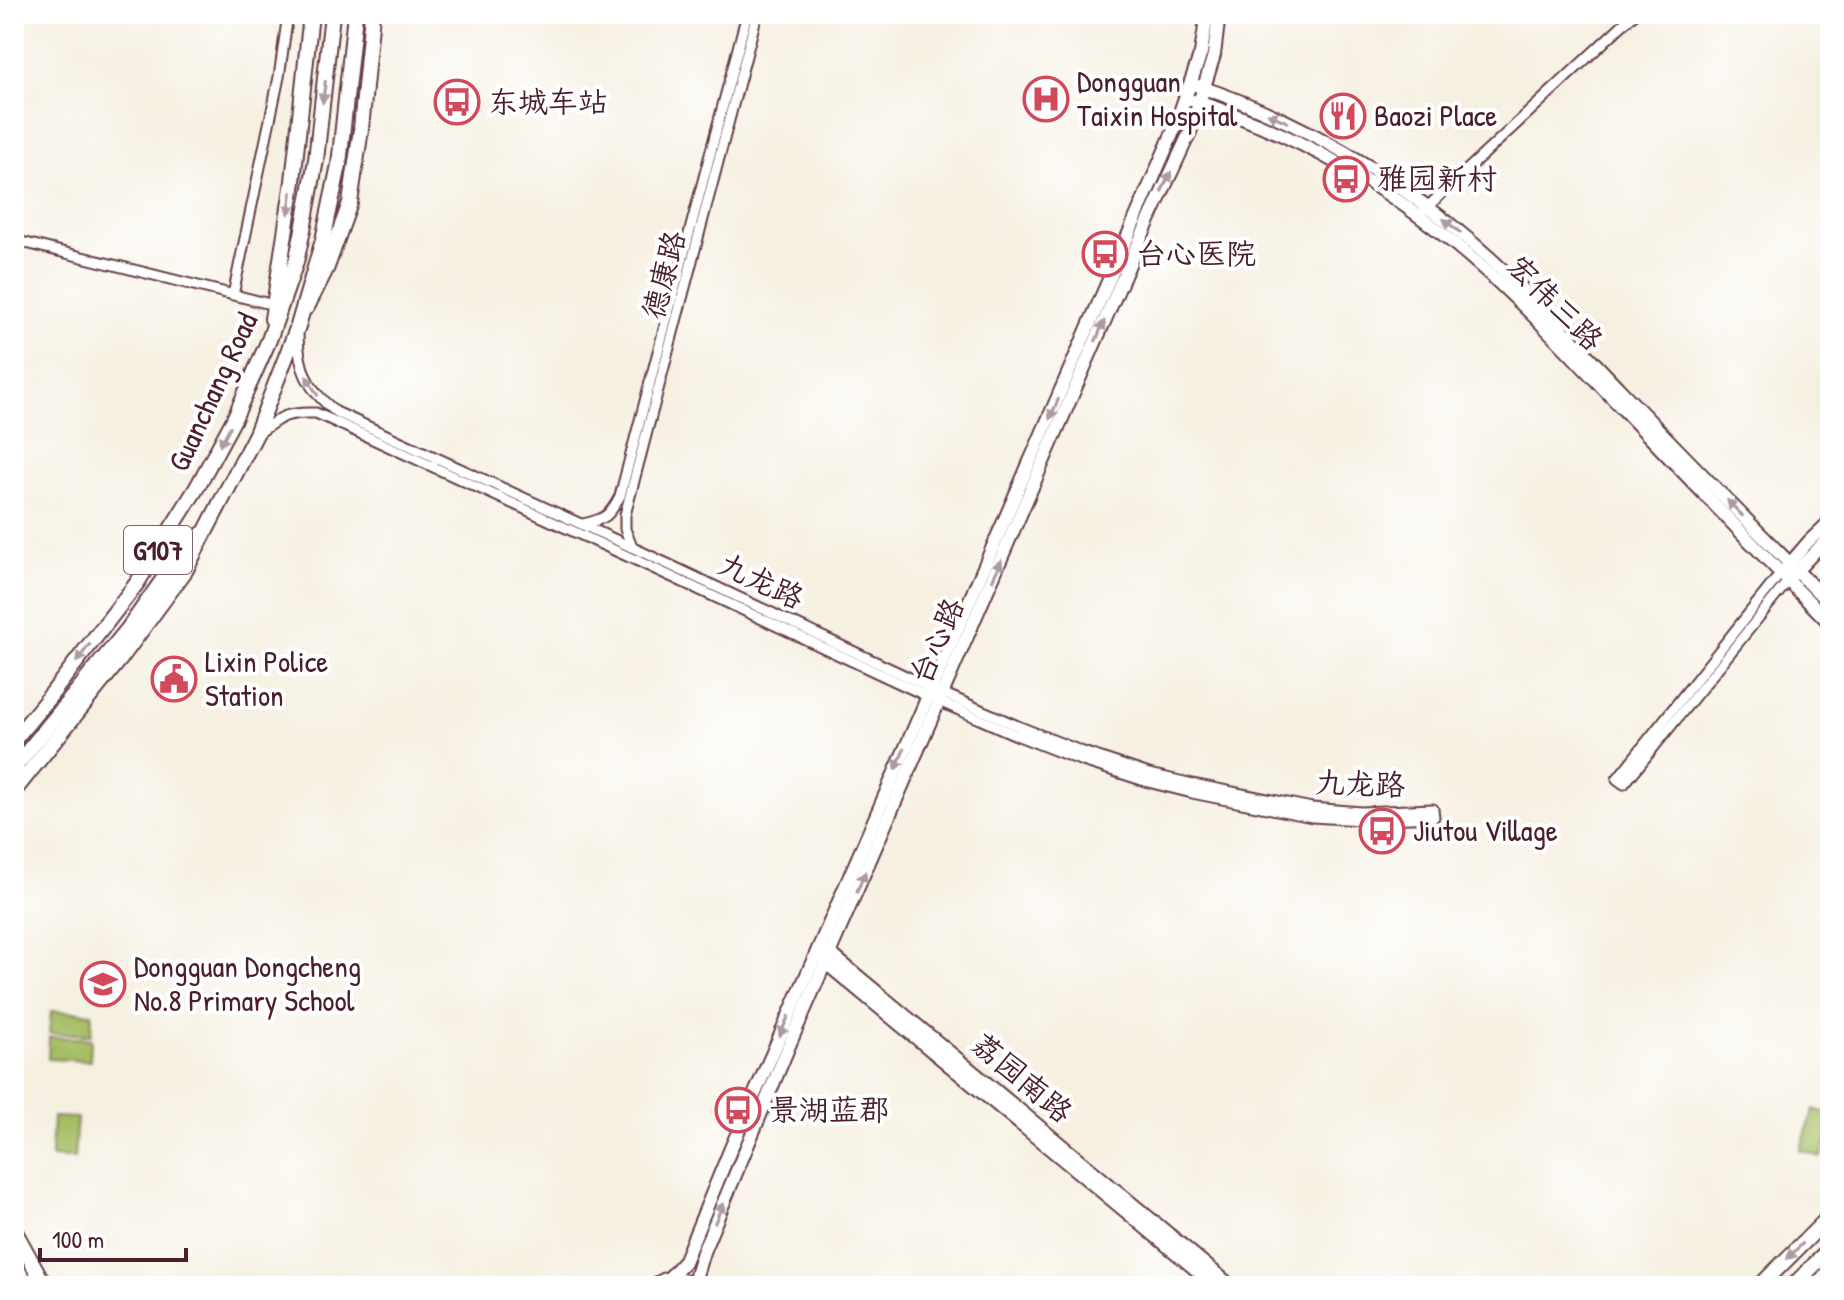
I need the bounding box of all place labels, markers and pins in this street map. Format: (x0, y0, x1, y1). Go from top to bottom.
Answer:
place label: Dongguan Taixin Hospital (1077, 61, 1237, 135)
hospital icon: Dongguan Taixin Hospital (1022, 75, 1070, 123)
bus stop icon: 东城车站 (433, 78, 481, 126)
place label: 东城车站 (488, 81, 608, 121)
restaurant icon: Baozi Place (1319, 92, 1367, 140)
place label: Baozi Place (1374, 95, 1497, 135)
bus stop icon: 雅园新村 (1322, 155, 1370, 203)
place label: 雅园新村 (1377, 158, 1497, 198)
bus stop icon: 台心医院 (1081, 230, 1129, 278)
place label: 台心医院 (1136, 233, 1256, 273)
place label: Lixin Police Station (205, 641, 328, 715)
public building icon: Lixin Police Station (150, 655, 198, 703)
bus stop icon: Jiutou Village (1358, 807, 1406, 855)
place label: Jiutou Village (1413, 810, 1558, 850)
place label: Dongguan Dongcheng No.8 Primary School (134, 946, 361, 1020)
school or university icon: Dongguan Dongcheng No.8 Primary School (79, 960, 127, 1008)
bus stop icon: 景湖蓝郡 (714, 1086, 762, 1134)
place label: 景湖蓝郡 (769, 1089, 889, 1129)

